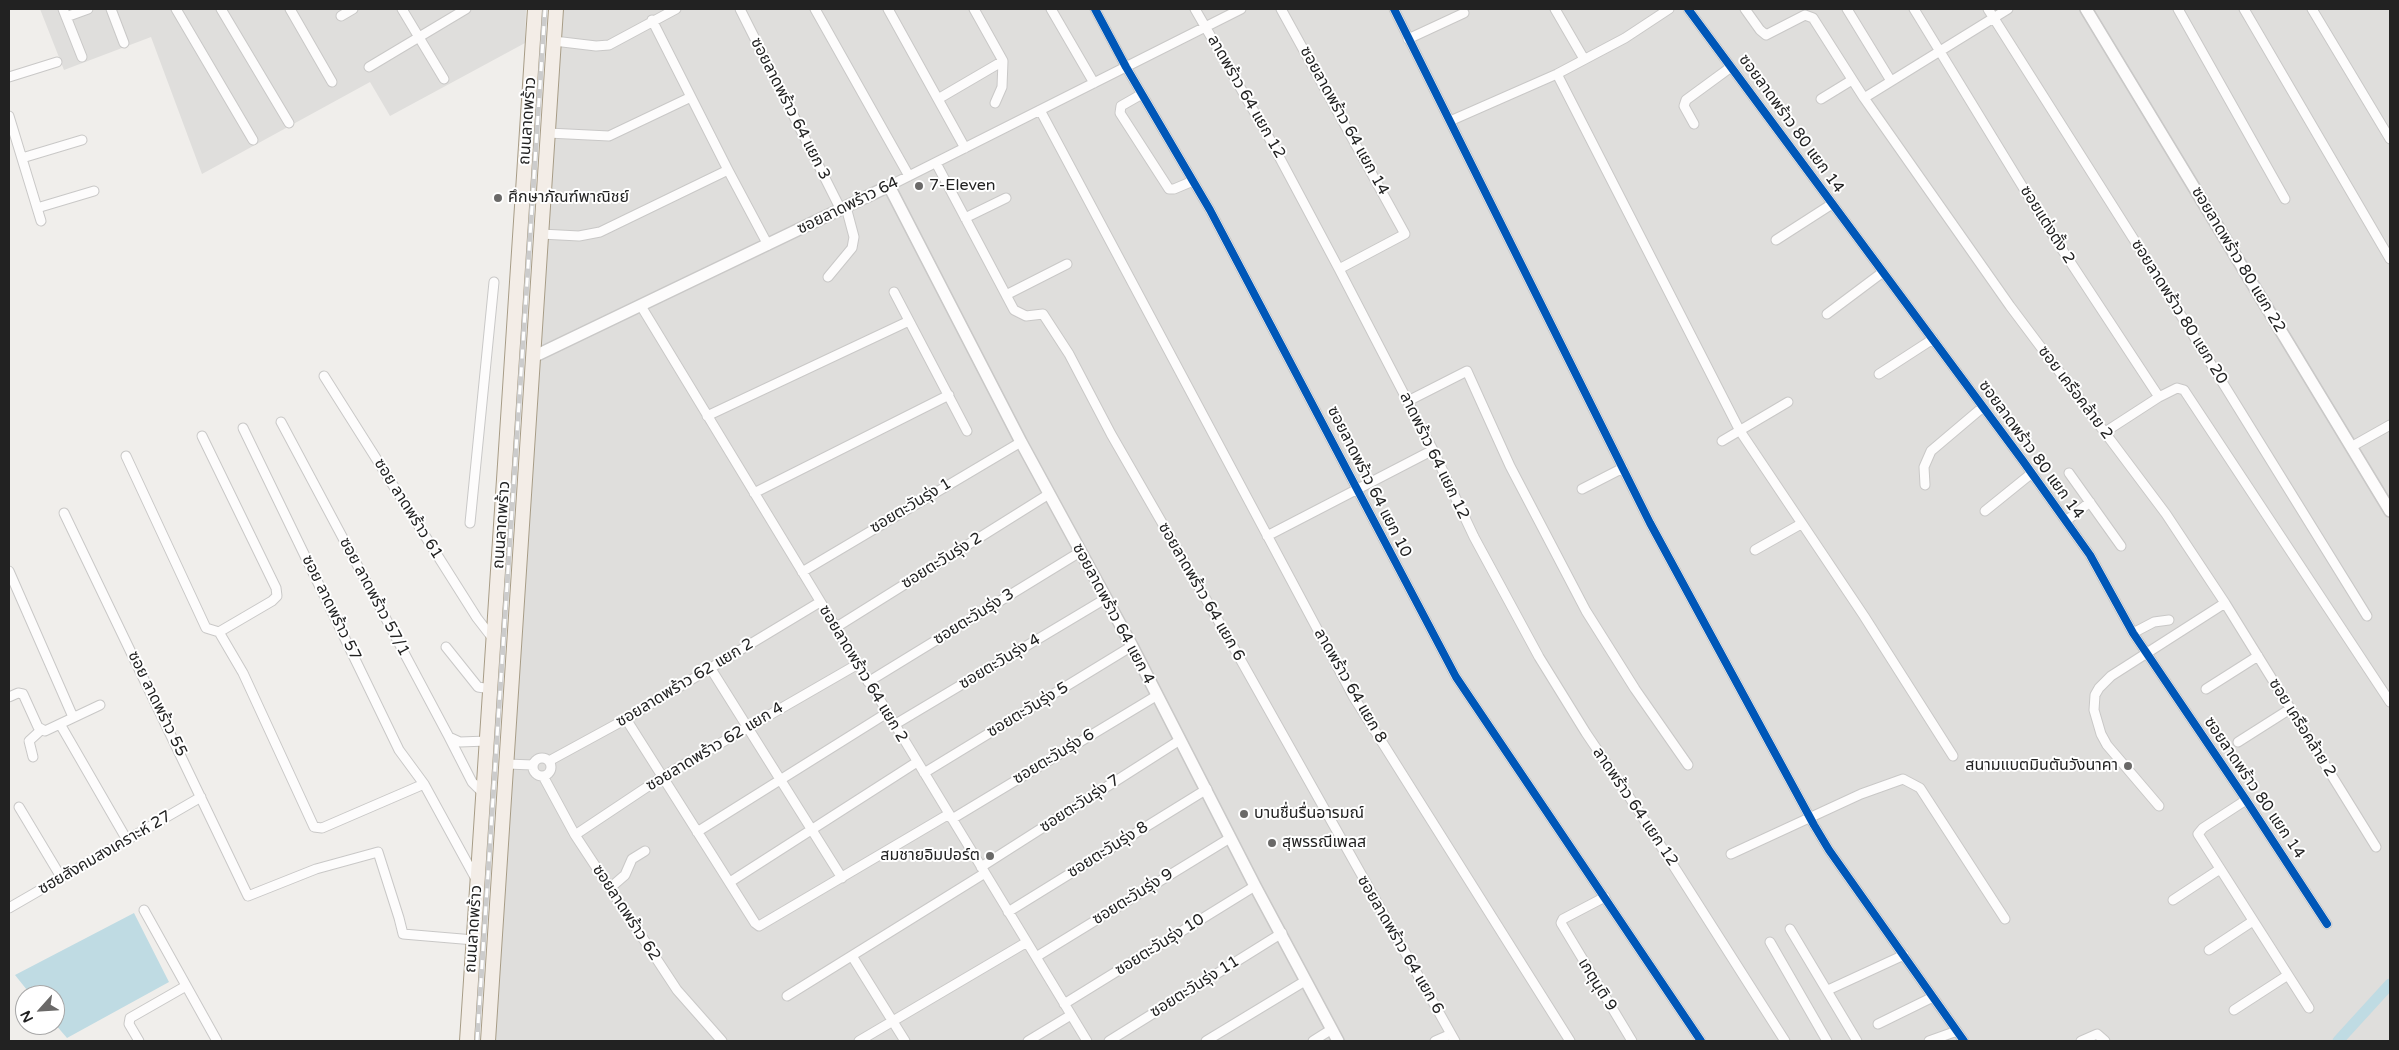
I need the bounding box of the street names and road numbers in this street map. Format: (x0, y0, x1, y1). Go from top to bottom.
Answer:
street label: ลาดพร้าว 64 แยก 12 (1203, 32, 1289, 162)
street label: ซอยลาดพร้าว 64 แยก 3 (746, 35, 834, 183)
street label: ซอยลาดพร้าว 64 แยก 14 (1295, 43, 1393, 199)
street label: ซอยลาดพร้าว 80 แยก 14 (1734, 51, 1848, 197)
street label: ถนนลาดพร้าว (515, 76, 541, 166)
street label: ซอยลาดพร้าว 64 (794, 173, 902, 239)
street label: ซอยแต่งตั้ง 2 (2015, 182, 2079, 268)
street label: ซอยลาดพร้าว 80 แยก 22 (2187, 184, 2289, 336)
street label: ซอยลาดพร้าว 80 แยก 20 (2127, 236, 2231, 388)
street label: ซอย เครือคล้าย 2 (2034, 342, 2116, 444)
street label: ซอยลาดพร้าว 80 แยก 14 (1974, 377, 2088, 523)
street label: ลาดพร้าว 64 แยก 12 (1395, 389, 1473, 523)
street label: ซอยลาดพร้าว 64 แยก 10 (1323, 403, 1415, 561)
street label: ซอย ลาดพร้าว 61 (369, 455, 447, 563)
street label: ซอยตะวันรุ่ง 1 (867, 474, 955, 538)
street label: ถนนลาดพร้าว (489, 480, 515, 570)
street label: ซอยลาดพร้าว 64 แยก 6 (1154, 519, 1248, 665)
street label: ซอยตะวันรุ่ง 2 (898, 529, 986, 593)
street label: ซอย ลาดพร้าว 57/1 (335, 534, 413, 660)
street label: ซอยลาดพร้าว 64 แยก 4 (1068, 540, 1158, 688)
street label: ซอย ลาดพร้าว 57 (297, 552, 365, 664)
street label: ซอยตะวันรุ่ง 3 (930, 585, 1018, 649)
street label: ซอยลาดพร้าว 64 แยก 2 (814, 602, 912, 746)
street label: ลาดพร้าว 64 แยก 8 (1309, 625, 1391, 747)
street label: ซอยตะวันรุ่ง 4 (956, 630, 1044, 694)
street label: ซอยลาดพร้าว 62 แยก 2 (613, 634, 757, 732)
street label: ซอย ลาดพร้าว 55 (123, 648, 191, 760)
street label: ซอย เครือคล้าย 2 (2264, 675, 2340, 781)
street label: ซอยตะวันรุ่ง 5 (984, 678, 1072, 742)
street label: ซอยลาดพร้าว 62 แยก 4 (643, 698, 787, 796)
street label: ซอยลาดพร้าว 80 แยก 14 (2199, 714, 2309, 862)
street label: ซอยตะวันรุ่ง 6 (1010, 725, 1098, 789)
street label: ลาดพร้าว 64 แยก 12 (1588, 744, 1682, 870)
street label: ซอยตะวันรุ่ง 7 (1036, 771, 1124, 837)
street label: ซฮยสังคมสงเคราะห์ 27 (35, 807, 175, 899)
street label: ซอยตะวันรุ่ง 8 (1064, 818, 1152, 882)
street label: ซอยลาดพร้าว 62 (588, 861, 664, 965)
street label: ซอยตะวันรุ่ง 9 (1089, 865, 1177, 929)
street label: ซอยลาดพร้าว 64 แยก 6 (1353, 872, 1447, 1018)
street label: ถนนลาดพร้าว (461, 884, 487, 974)
street label: ซอยตะวันรุ่ง 10 (1112, 910, 1208, 980)
street label: ซอยตะวันรุ่ง 11 (1147, 952, 1243, 1022)
street label: เกตุนุติ 9 (1573, 955, 1621, 1015)

